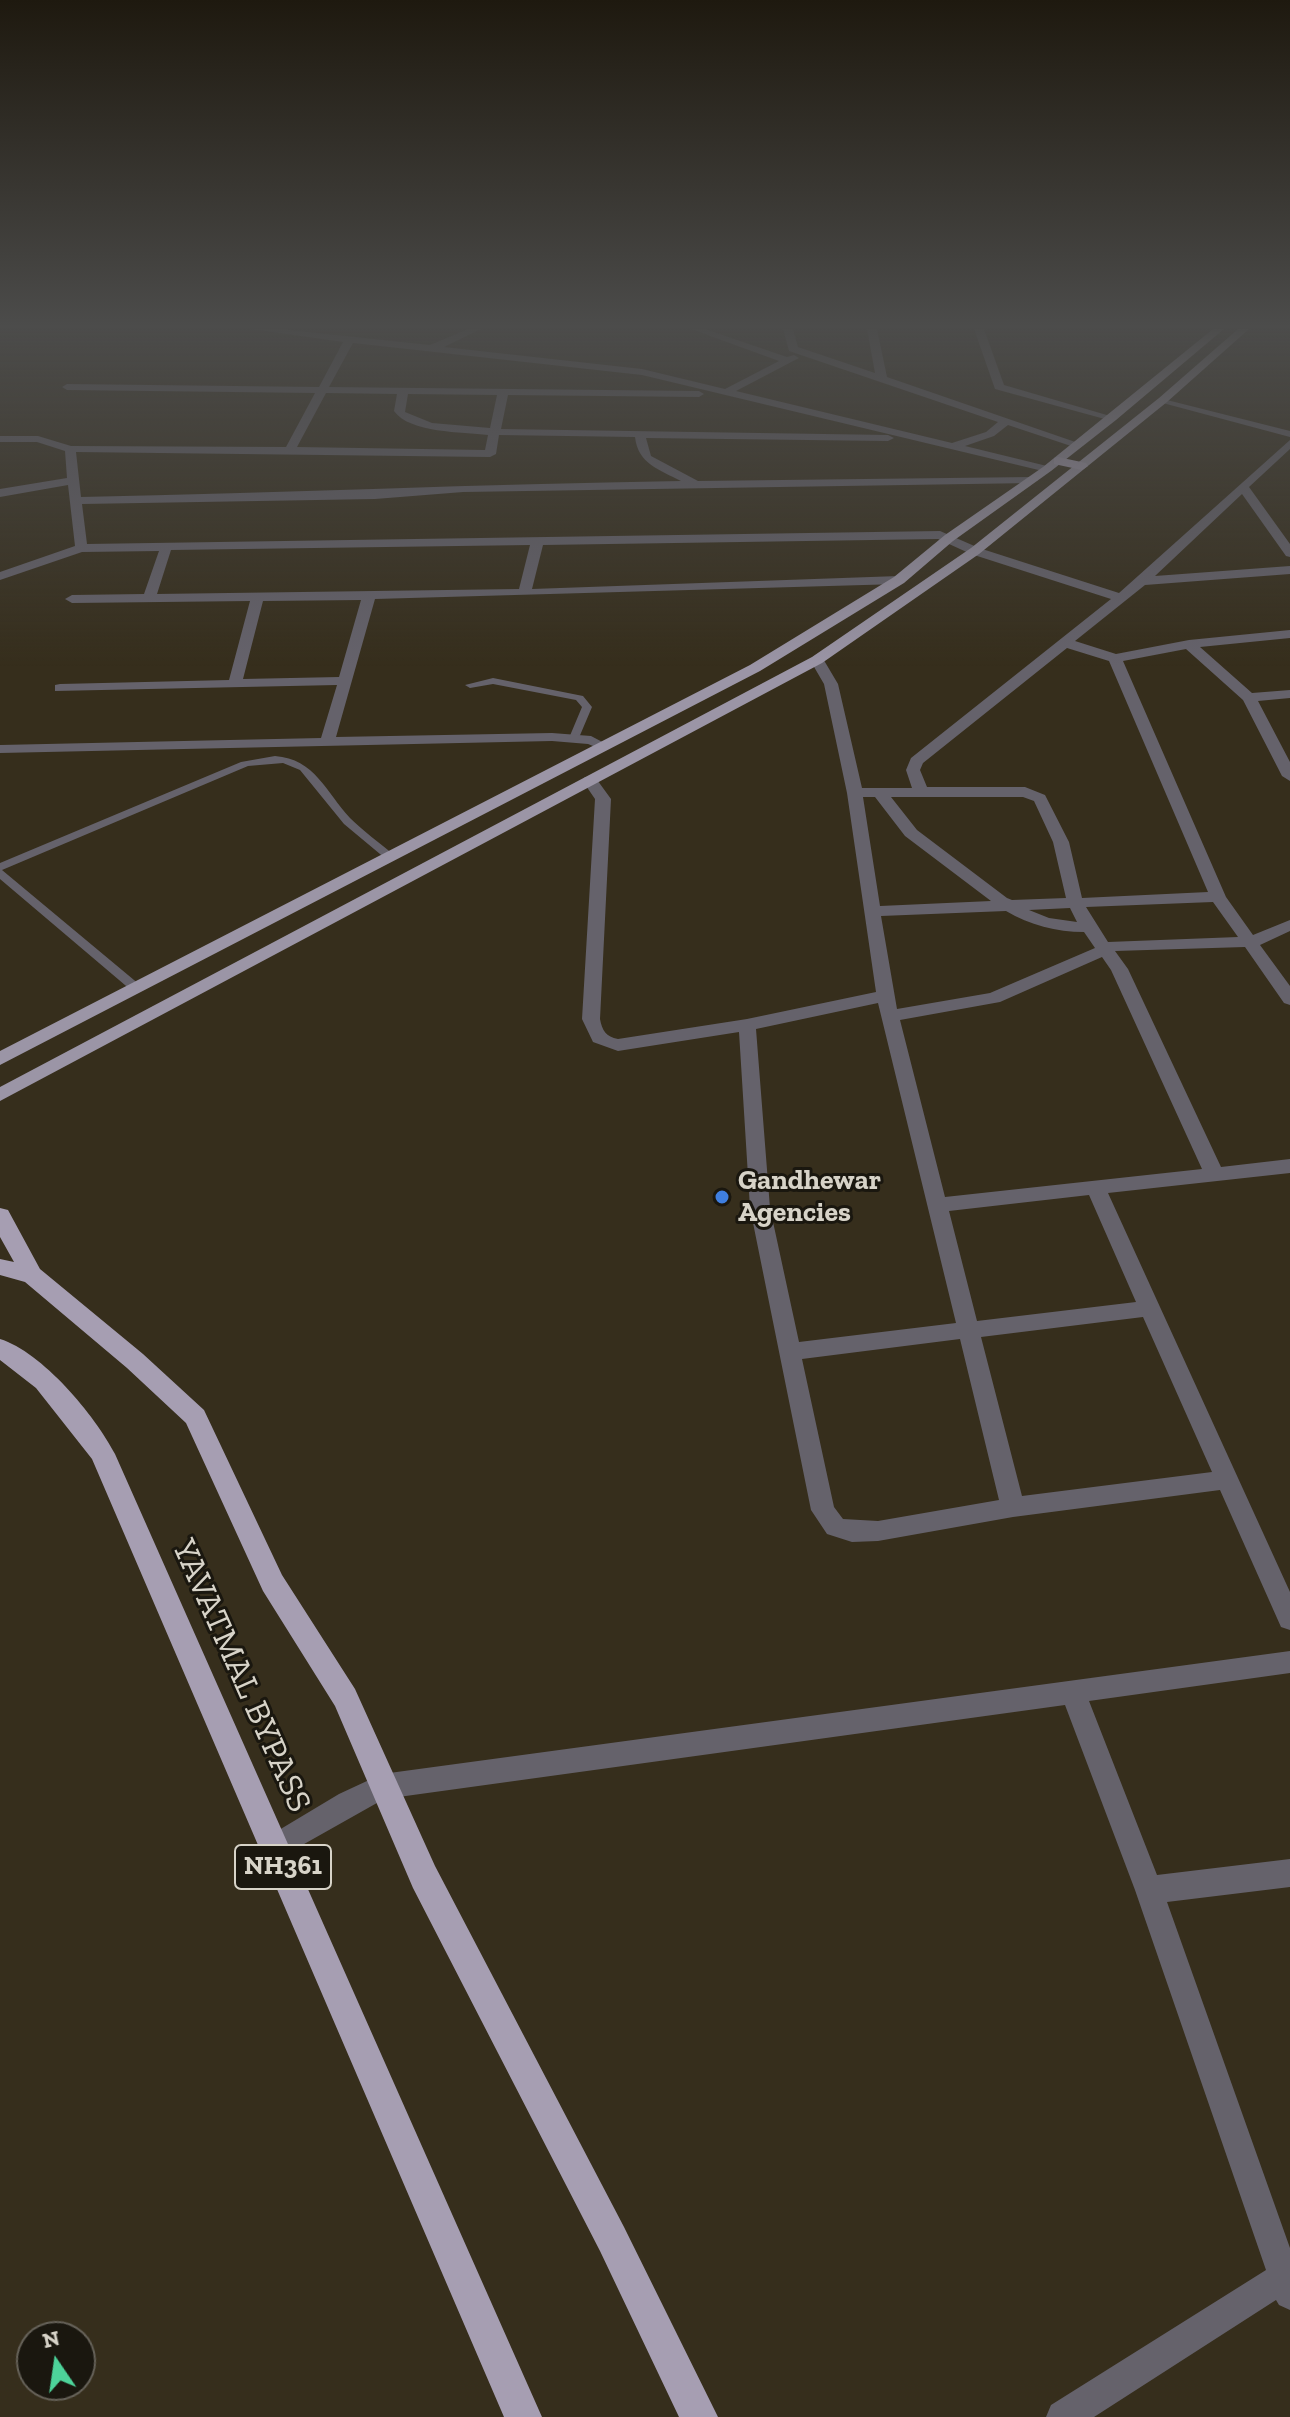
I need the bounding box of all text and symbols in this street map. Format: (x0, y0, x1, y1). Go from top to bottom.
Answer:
place label: Gandhewar Agencies (738, 1164, 881, 1230)
marker: Gandhewar Agencies (713, 1188, 731, 1206)
street label: YAVATMAL BYPASS (163, 1533, 319, 1819)
road number: NH361 (235, 1845, 331, 1889)
north arrow (16, 2321, 96, 2401)
text: N (40, 2324, 62, 2354)

